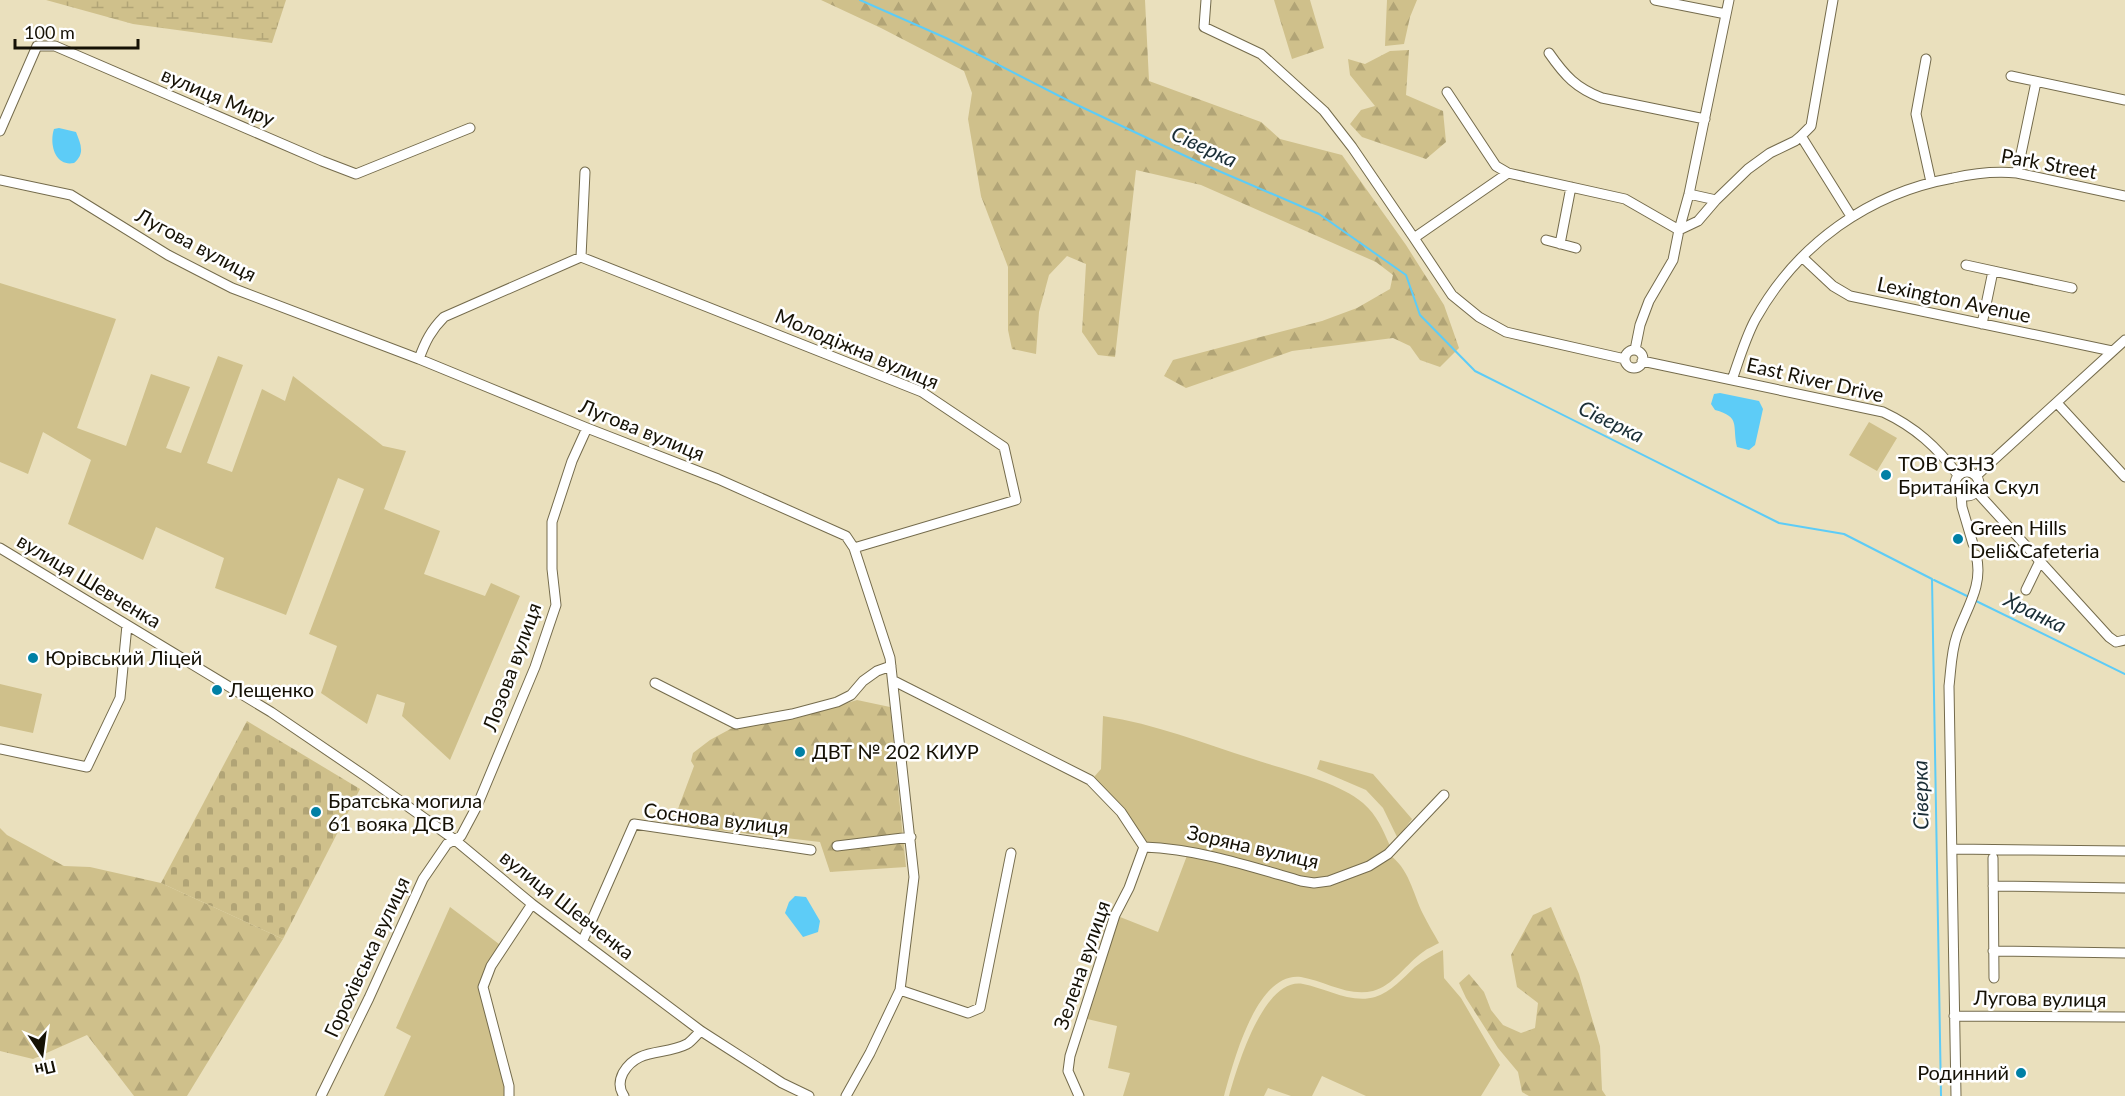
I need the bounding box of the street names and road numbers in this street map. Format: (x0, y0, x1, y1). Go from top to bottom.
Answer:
street label: вулиця Миру (158, 61, 279, 131)
street label: Park Street (1999, 143, 2099, 183)
street label: Лугова вулиця (131, 202, 261, 286)
street label: Lexington Avenue (1875, 271, 2033, 327)
street label: Молодіжна вулиця (772, 303, 943, 393)
street label: Еаst Rіvеr Drive (1744, 352, 1886, 406)
street label: Лугова вулиця (575, 393, 708, 465)
street label: вулиця Шевченка (13, 528, 166, 633)
street label: Лозова вулиця (476, 599, 545, 735)
street label: Соснова вулиця (642, 797, 790, 839)
street label: Зоряна вулиця (1185, 819, 1321, 873)
street label: вулиця Шевченка (496, 844, 639, 964)
street label: Горохівська вулиця (318, 873, 414, 1041)
street label: Зелена вулиця (1048, 897, 1114, 1032)
street label: Лугова вулиця (1972, 985, 2107, 1011)

